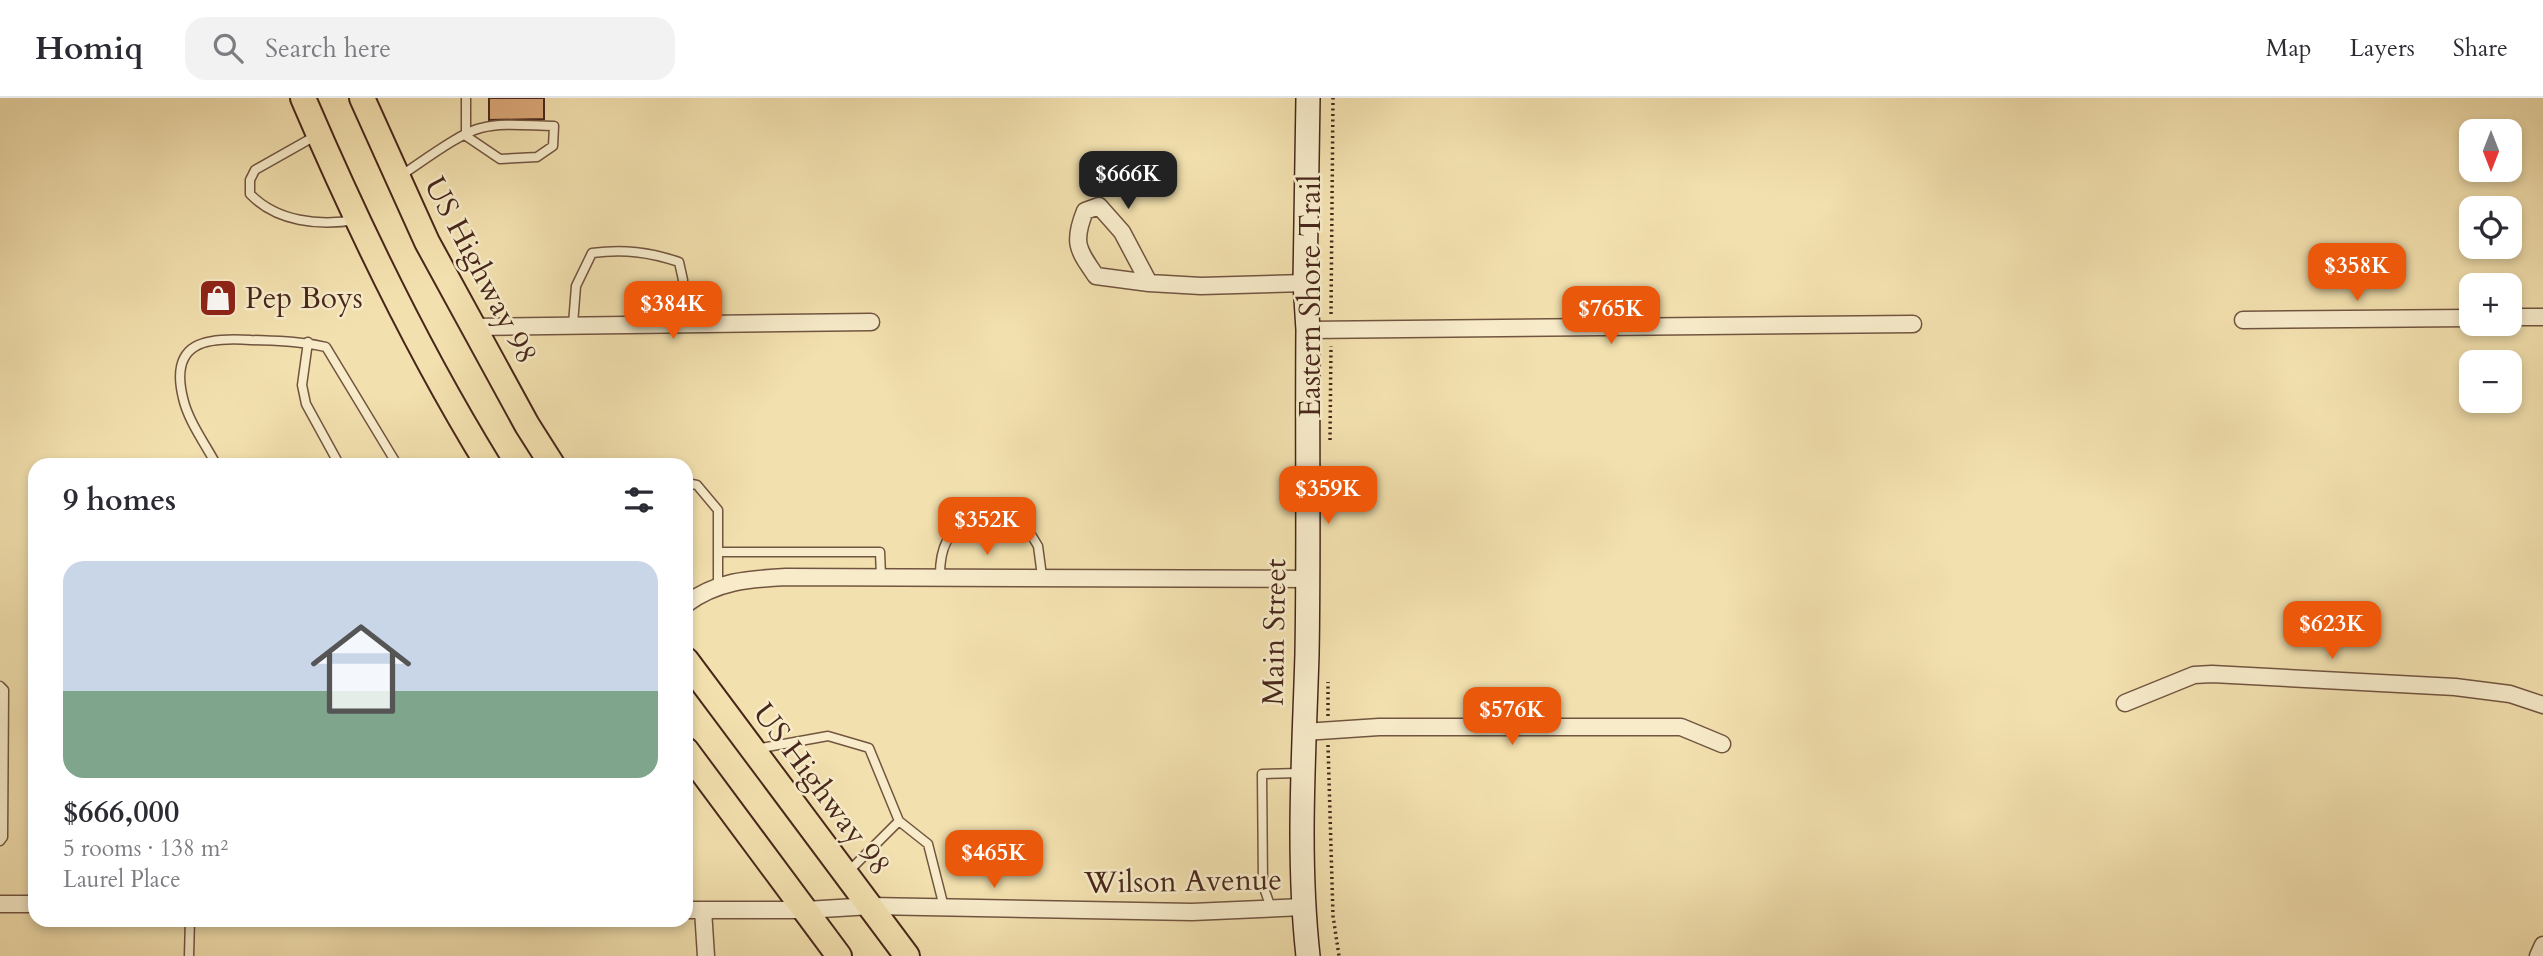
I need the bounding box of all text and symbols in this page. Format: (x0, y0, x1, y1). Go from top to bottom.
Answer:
search box (185, 17, 675, 80)
text: Homiq (35, 26, 143, 71)
icon: search (209, 29, 247, 67)
text: Search here (265, 31, 391, 66)
text: Map (2266, 32, 2312, 65)
text: Layers (2350, 32, 2415, 65)
text: Share (2453, 32, 2508, 65)
north arrow (2459, 119, 2522, 182)
map controls (2459, 119, 2522, 413)
pin: $666K (1079, 152, 1177, 211)
text: $666K (1095, 158, 1161, 189)
street label: US Highway 98 (414, 170, 547, 371)
street label: Eastern Shore Trail (1290, 174, 1331, 417)
button: locate (2459, 196, 2522, 259)
pin: $358K (2308, 244, 2406, 303)
text: $358K (2324, 250, 2390, 281)
button: + (2459, 273, 2522, 336)
shop icon: Pep Boys (197, 277, 239, 319)
place label: Pep Boys (245, 278, 363, 319)
pin: $384K (624, 282, 722, 341)
pin: $765K (1562, 286, 1660, 346)
text: $384K (640, 288, 706, 319)
text: $765K (1578, 293, 1644, 324)
button: − (2459, 350, 2522, 413)
pin: $359K (1279, 466, 1377, 526)
text: $359K (1295, 473, 1361, 504)
text: 9 homes (63, 480, 176, 521)
icon: filters (620, 481, 658, 519)
pin: $352K (938, 498, 1036, 557)
text: $352K (954, 504, 1020, 535)
street label: Main Street (1253, 558, 1296, 706)
pin: $623K (2283, 602, 2381, 661)
icon: home (298, 606, 424, 732)
text: $623K (2299, 608, 2365, 639)
pin: $576K (1463, 688, 1561, 747)
text: $576K (1479, 694, 1545, 725)
street label: US Highway 98 (743, 695, 900, 884)
text: $666,000 (63, 792, 179, 833)
pin: $465K (945, 830, 1043, 890)
text: 5 rooms · 138 m² (63, 833, 228, 864)
text: $465K (961, 837, 1027, 868)
street label: Wilson Avenue (1083, 859, 1282, 904)
text: Laurel Place (63, 864, 181, 895)

